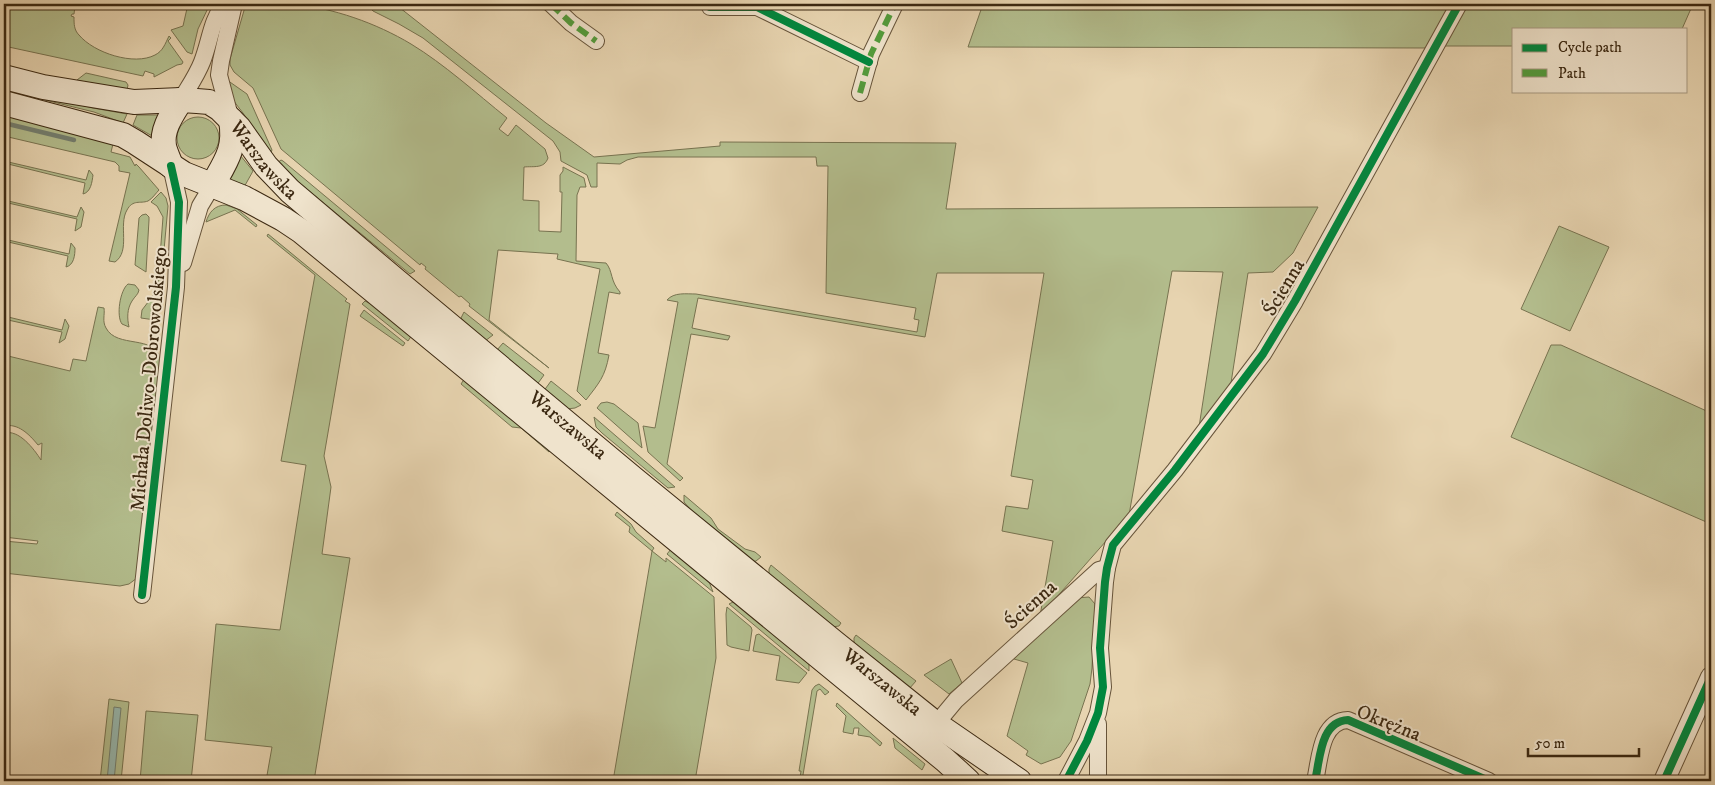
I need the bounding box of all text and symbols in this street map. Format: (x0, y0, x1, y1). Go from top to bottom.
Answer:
legend (1512, 28, 1688, 92)
text: Cycle path (1558, 38, 1622, 57)
text: Path (1558, 64, 1586, 83)
street label: Warszawska (223, 115, 303, 206)
street label: Michała Doliwo-Dobrowolskiego (125, 246, 174, 512)
street label: Ścienna (1257, 254, 1311, 321)
street label: Warszawska (522, 385, 612, 466)
street label: Ścienna (999, 574, 1063, 635)
street label: Warszawska (836, 642, 927, 722)
street label: Okrężna (1353, 699, 1425, 748)
scale bar (1528, 725, 1639, 757)
text: 50 m (1535, 734, 1565, 753)

